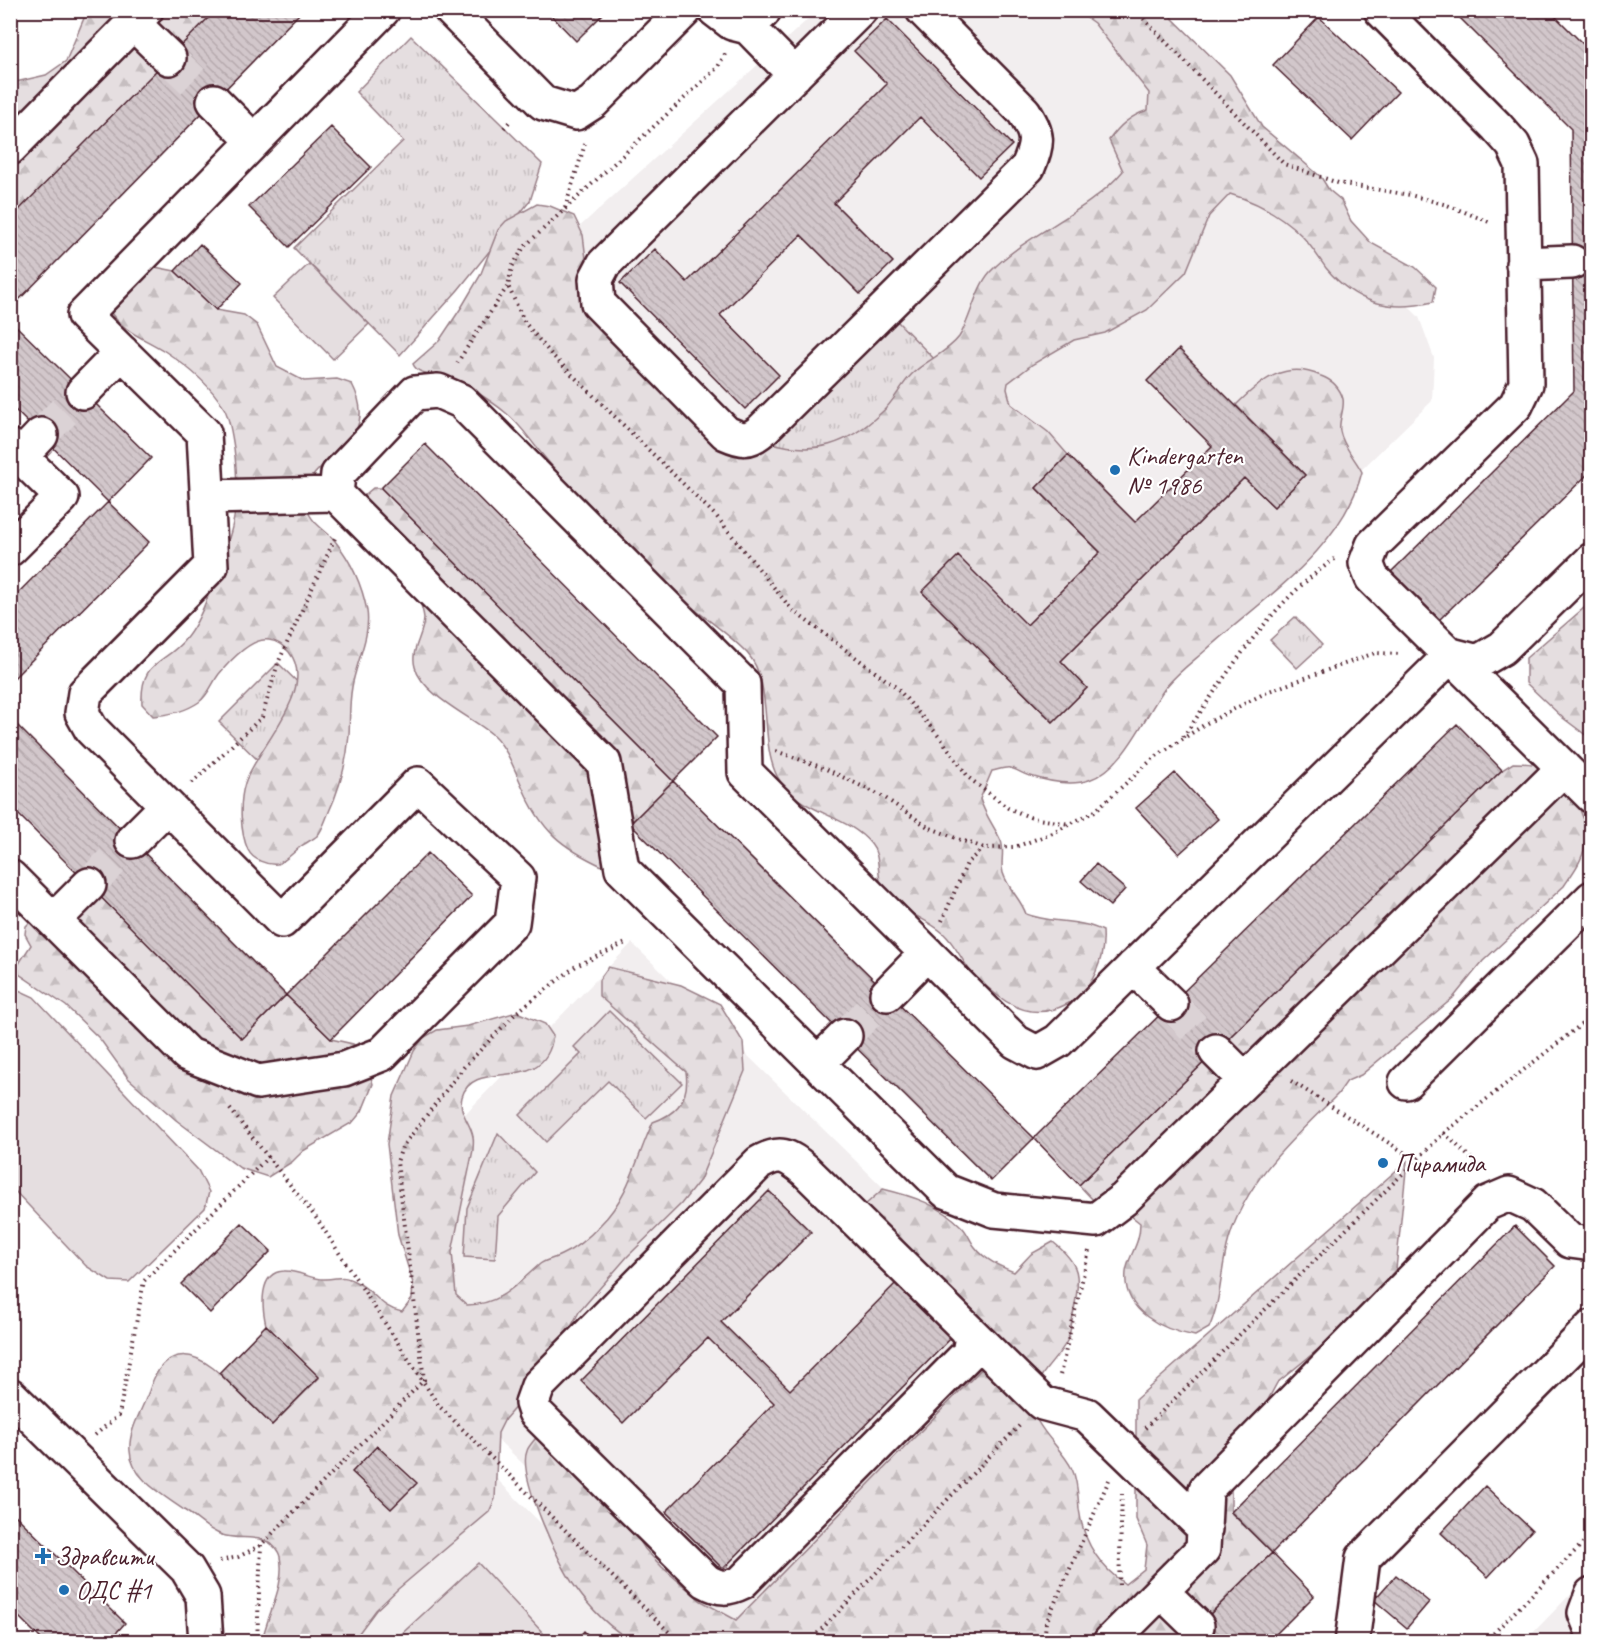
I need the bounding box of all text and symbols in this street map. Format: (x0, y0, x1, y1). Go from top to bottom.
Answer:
place label: Kindergarten № 1986 (1127, 439, 1244, 502)
marker: Kindergarten № 1986 (1108, 463, 1122, 477)
place label: Пирамида (1395, 1147, 1486, 1180)
marker: Пирамида (1376, 1156, 1390, 1170)
place label: Здравсити (55, 1540, 156, 1573)
marker: Здравсити (36, 1549, 50, 1563)
place label: ОДС #1 (76, 1574, 153, 1607)
marker: ОДС #1 (57, 1583, 71, 1597)

